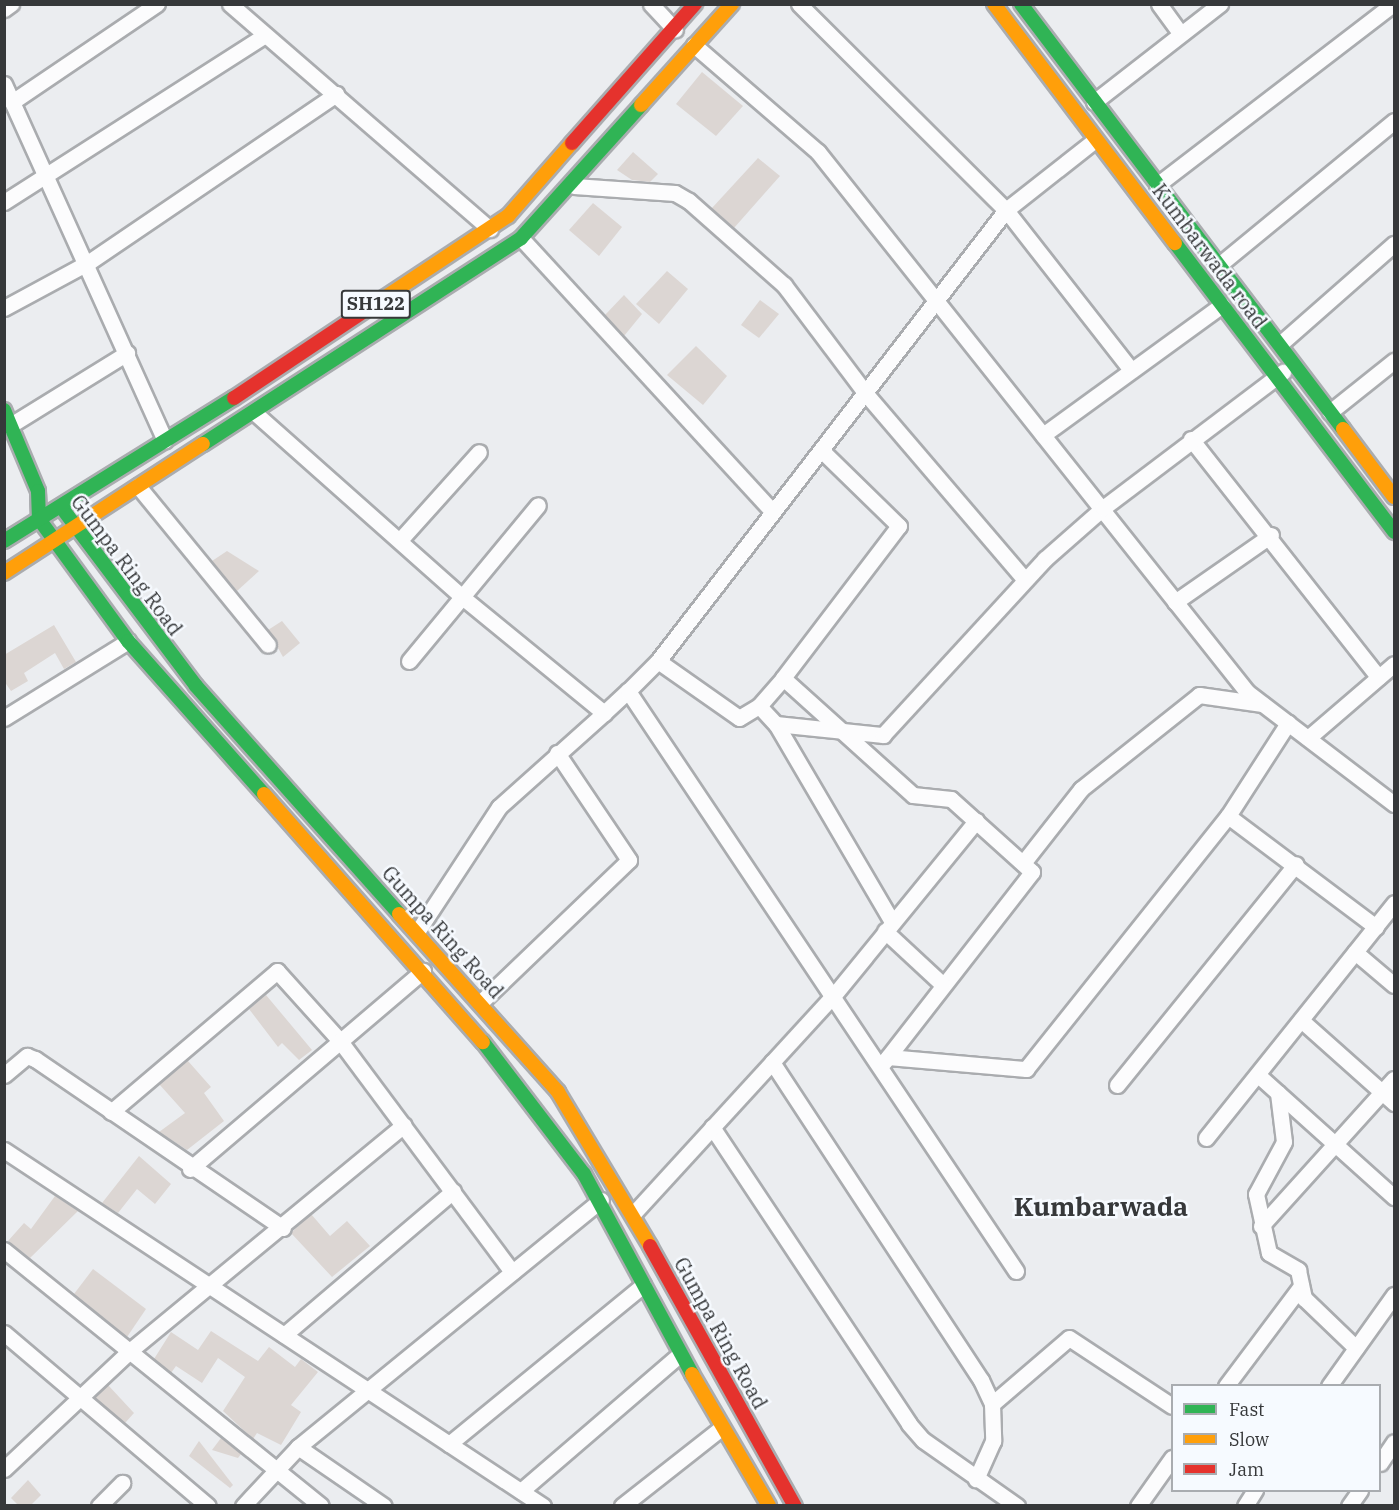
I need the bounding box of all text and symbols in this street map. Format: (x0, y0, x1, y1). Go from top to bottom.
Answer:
street label: Kumbarwada road (1148, 179, 1272, 333)
road number: SH122 (340, 289, 412, 319)
street label: Gumpa Ring Road (66, 490, 188, 640)
street label: Gumpa Ring Road (377, 861, 509, 1003)
district label: Kumbarwada (1014, 1191, 1188, 1223)
street label: Gumpa Ring Road (669, 1253, 773, 1413)
legend (1171, 1384, 1381, 1492)
text: Fast (1229, 1398, 1264, 1421)
text: Slow (1229, 1428, 1269, 1451)
text: Jam (1229, 1458, 1264, 1481)

